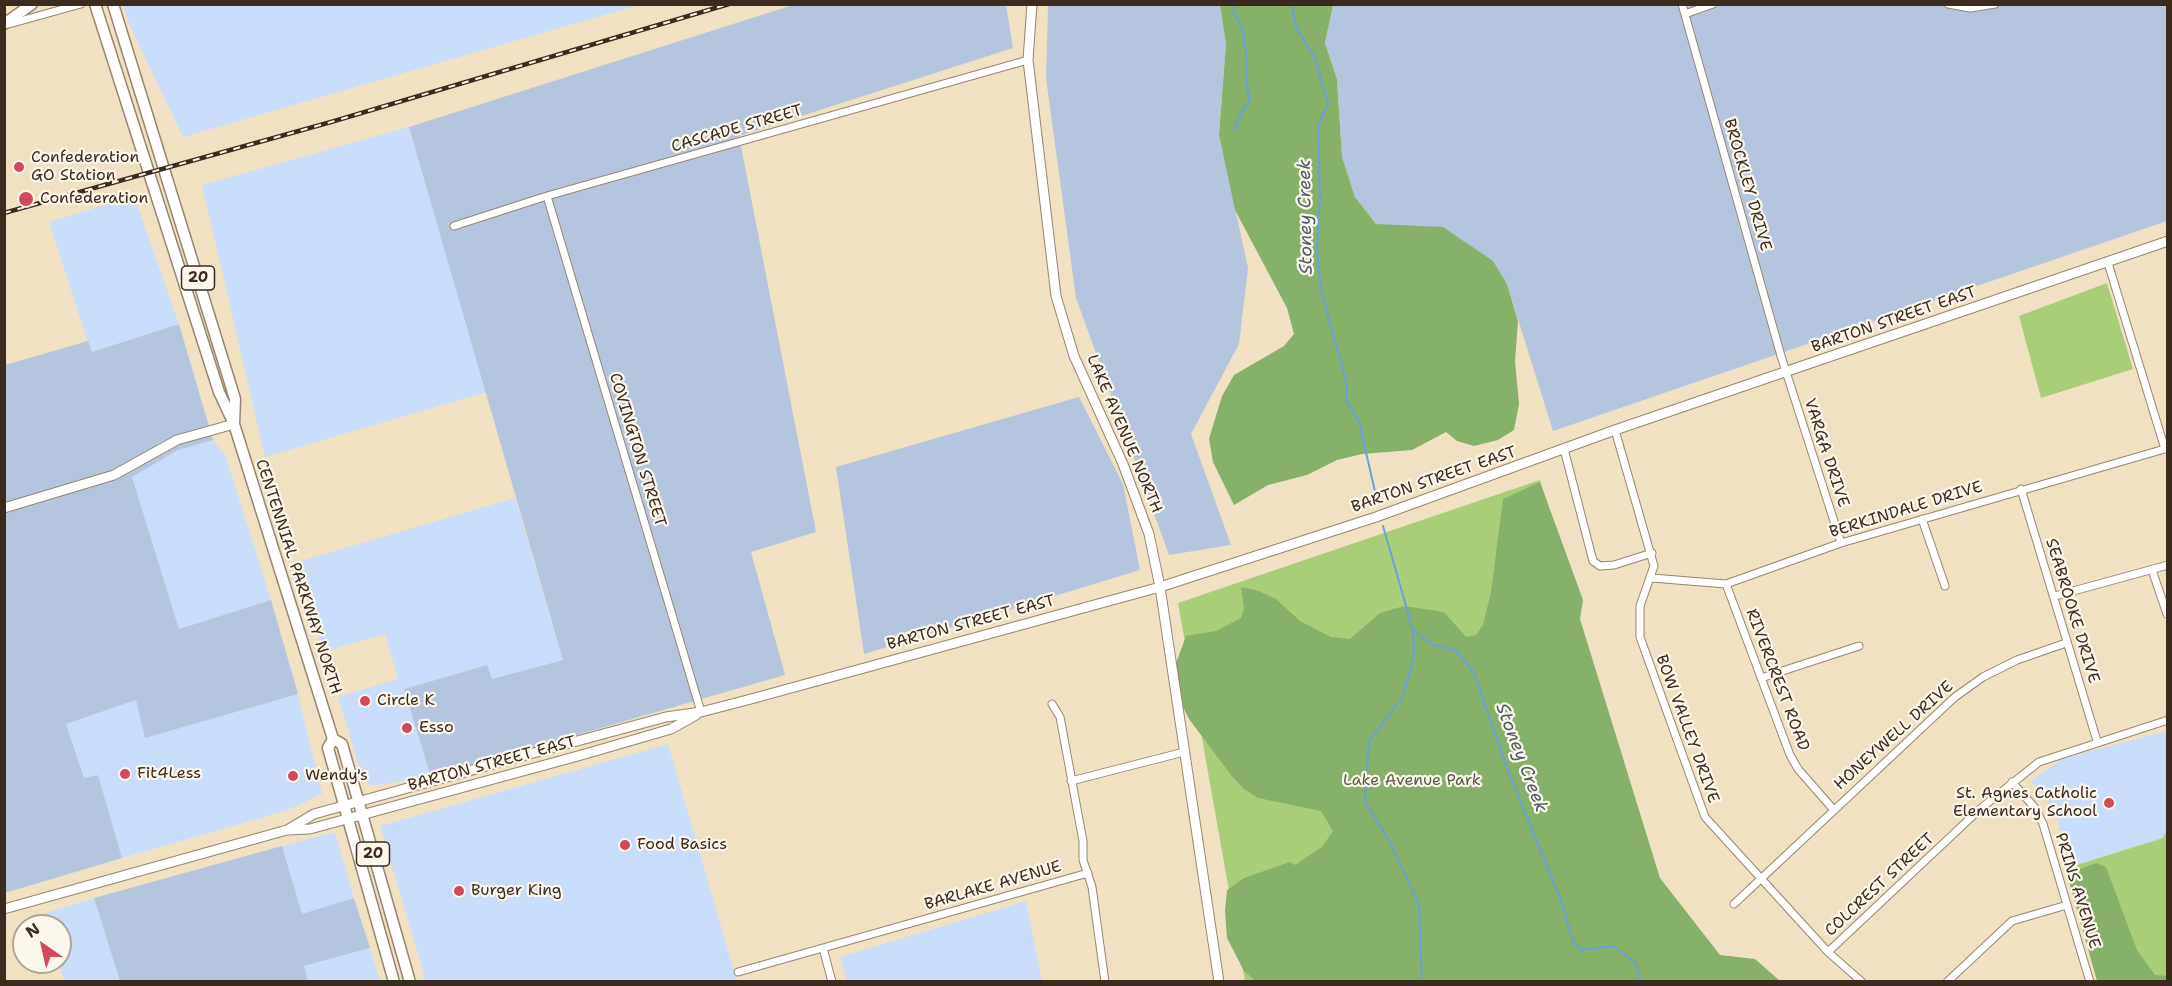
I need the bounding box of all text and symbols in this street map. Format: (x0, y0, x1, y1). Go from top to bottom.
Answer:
street label: CASCADE STREET (669, 101, 805, 157)
street label: BROCKLEY DRIVE (1719, 117, 1775, 253)
place label: Confederation GO Station (31, 148, 139, 186)
water label: Stoney Creek (1294, 159, 1318, 275)
marker: Confederation GO Station (12, 160, 26, 174)
place label: Confederation (40, 189, 148, 209)
marker: Confederation (17, 190, 35, 208)
road number: 20 (182, 266, 214, 290)
street label: BARTON STREET EAST (1809, 283, 1979, 357)
street label: LAKE AVENUE NORTH (1082, 352, 1166, 516)
street label: COVINGTON STREET (604, 371, 670, 529)
street label: VARGA DRIVE (1799, 396, 1853, 510)
street label: BARTON STREET EAST (1349, 443, 1519, 517)
street label: CENTENNIAL PARKWAY NORTH (251, 457, 345, 697)
street label: BERKINDALE DRIVE (1827, 478, 1985, 542)
street label: SEABROOKE DRIVE (2041, 536, 2103, 686)
street label: BARTON STREET EAST (885, 591, 1057, 655)
street label: RIVERCREST ROAD (1741, 606, 1813, 754)
street label: BOW VALLEY DRIVE (1651, 652, 1723, 806)
street label: HONEYWELL DRIVE (1830, 677, 1958, 795)
place label: Circle K (377, 691, 435, 711)
marker: Circle K (358, 694, 372, 708)
water label: Stoney Creek (1490, 700, 1552, 816)
place label: Esso (419, 718, 454, 738)
marker: Esso (400, 721, 414, 735)
street label: BARTON STREET EAST (406, 732, 578, 796)
place label: Fit4Less (137, 764, 201, 784)
place label: Wendy's (305, 766, 368, 786)
marker: Fit4Less (118, 767, 132, 781)
marker: Wendy's (286, 769, 300, 783)
park label: Lake Avenue Park (1343, 771, 1481, 791)
place label: St. Agnes Catholic Elementary School (1953, 784, 2097, 822)
marker: St. Agnes Catholic Elementary School (2102, 796, 2116, 810)
street label: COLCREST STREET (1821, 829, 1939, 941)
street label: PRINS AVENUE (2050, 831, 2104, 951)
place label: Food Basics (637, 835, 727, 855)
marker: Food Basics (618, 838, 632, 852)
road number: 20 (356, 842, 389, 866)
street label: BARLAKE AVENUE (922, 857, 1064, 915)
place label: Burger King (471, 881, 562, 901)
marker: Burger King (452, 884, 466, 898)
north arrow (12, 914, 72, 974)
text: N (22, 918, 44, 943)

